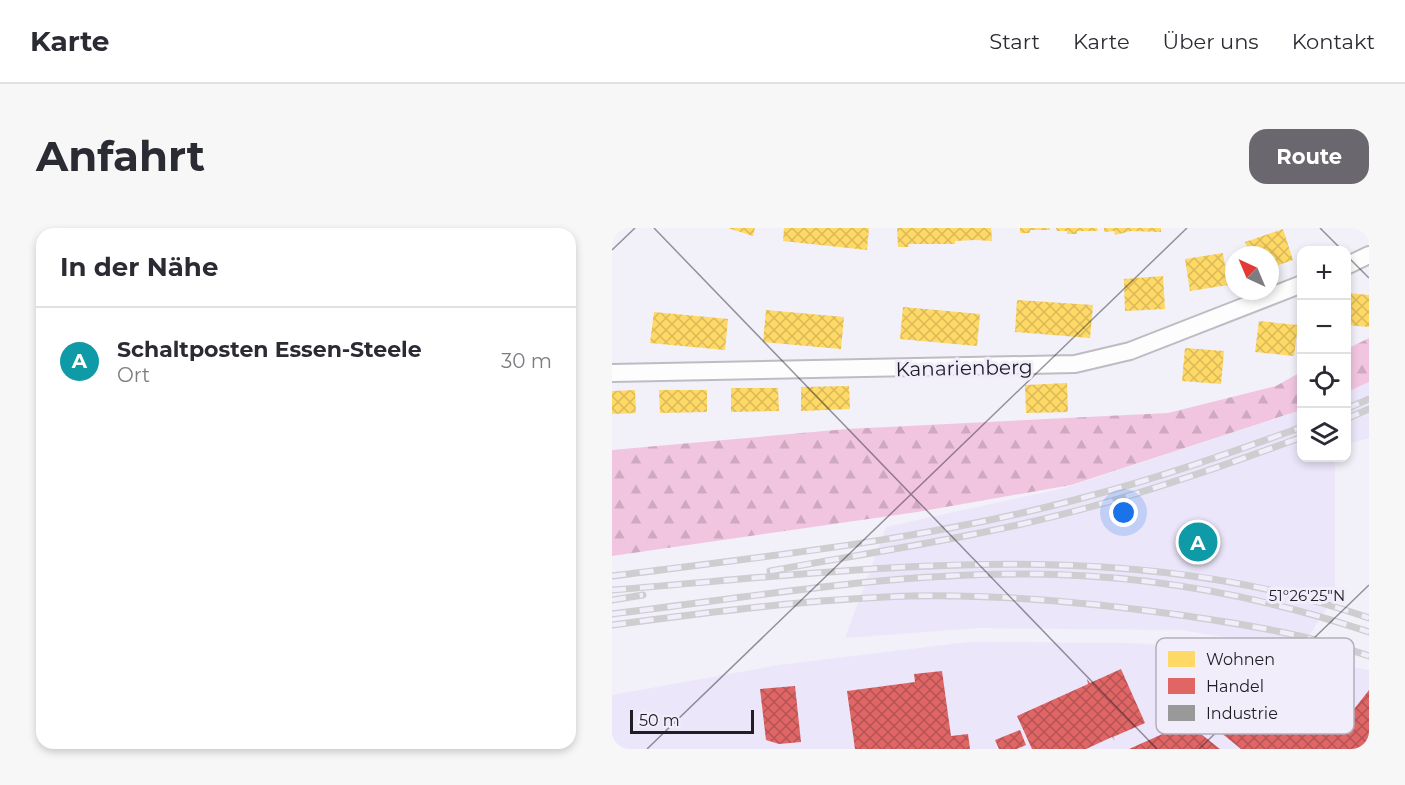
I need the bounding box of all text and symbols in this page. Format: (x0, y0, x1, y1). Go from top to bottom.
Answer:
text: Karte (30, 24, 110, 58)
text: Start (989, 29, 1040, 54)
text: Karte (1073, 29, 1130, 54)
text: Über uns (1163, 29, 1259, 54)
text: Kontakt (1292, 29, 1375, 54)
button: Route (1249, 129, 1369, 184)
text: Anfahrt (36, 130, 205, 182)
north arrow (1225, 246, 1279, 300)
map controls (1297, 246, 1351, 462)
button: + (1297, 246, 1351, 300)
text: In der Nähe (60, 251, 218, 283)
button: − (1297, 300, 1351, 354)
text: Schaltposten Essen-Steele (117, 336, 422, 363)
text: A (72, 349, 87, 373)
text: 30 m (501, 349, 552, 373)
button: locate (1297, 354, 1351, 408)
street label: Kanarienberg (895, 355, 1033, 381)
text: Ort (117, 363, 150, 387)
button: layers (1297, 408, 1351, 462)
your location (1109, 498, 1138, 527)
pin: A (1178, 520, 1218, 564)
text: 51°26'25"N (1269, 586, 1345, 605)
legend (1156, 638, 1354, 734)
text: Wohnen (1206, 650, 1275, 669)
text: Handel (1206, 677, 1264, 696)
text: Industrie (1206, 704, 1278, 723)
scale bar (630, 707, 754, 735)
text: 50 m (639, 711, 680, 730)

